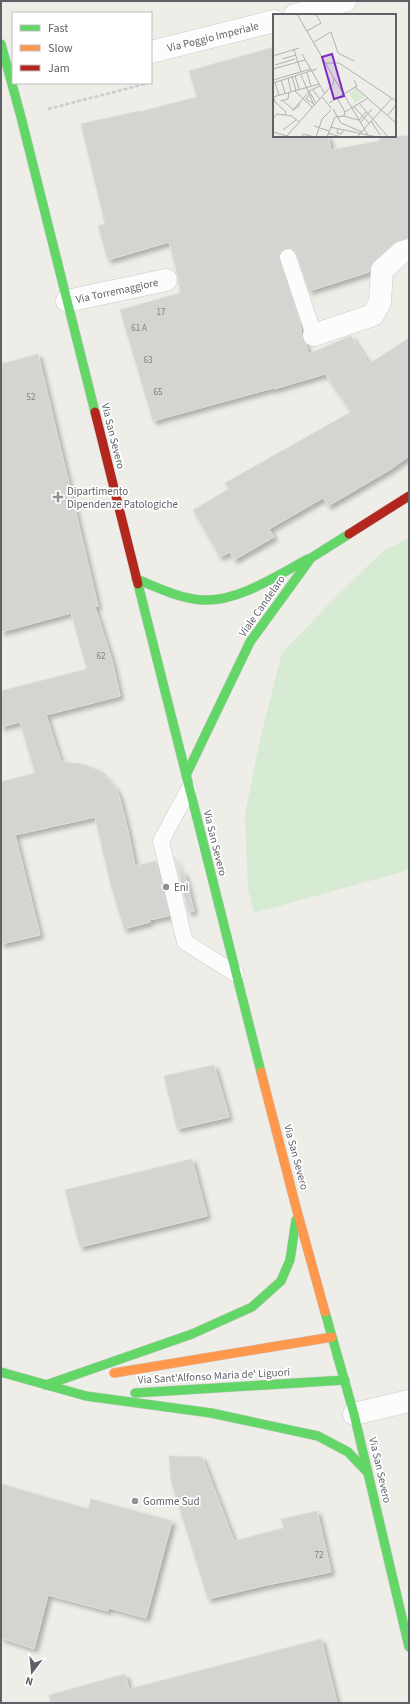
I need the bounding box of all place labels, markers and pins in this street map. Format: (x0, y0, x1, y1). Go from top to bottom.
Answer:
place label: Dipartimento Dipendenze Patologiche (67, 484, 179, 512)
marker: Dipartimento Dipendenze Patologiche (52, 491, 64, 503)
place label: Eni (174, 880, 189, 895)
marker: Eni (161, 882, 171, 892)
place label: Gomme Sud (143, 1494, 200, 1509)
marker: Gomme Sud (130, 1496, 140, 1506)

